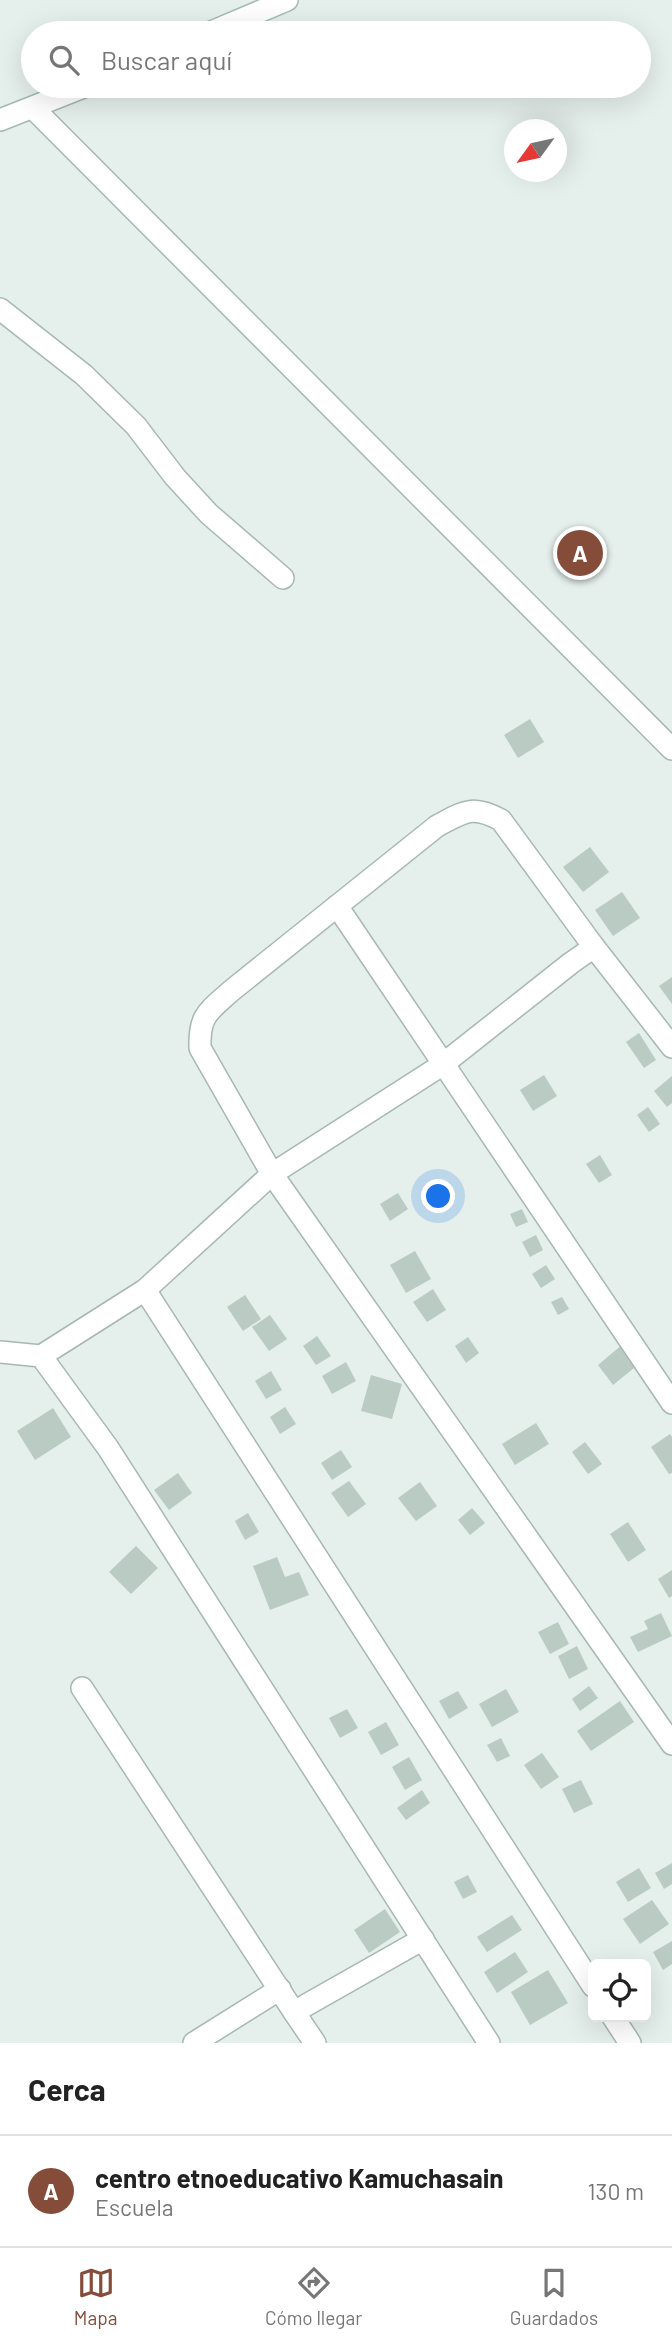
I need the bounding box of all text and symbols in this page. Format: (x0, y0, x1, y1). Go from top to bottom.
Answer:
search box (21, 21, 651, 98)
icon: search (45, 41, 83, 79)
text: Buscar aquí (101, 44, 232, 75)
north arrow (504, 119, 567, 182)
pin: A (557, 527, 603, 579)
your location (421, 1179, 455, 1213)
map controls (588, 1959, 651, 2022)
button: locate (588, 1959, 651, 2022)
text: Cerca (28, 2071, 106, 2107)
text: centro etnoeducativo Kamuchasain (95, 2162, 504, 2193)
text: A (43, 2177, 59, 2205)
text: 130 m (587, 2177, 644, 2205)
text: Escuela (95, 2193, 174, 2221)
tab: Mapa (74, 2264, 117, 2329)
tab: Cómo llegar (265, 2264, 362, 2329)
tab: Guardados (510, 2264, 598, 2329)

